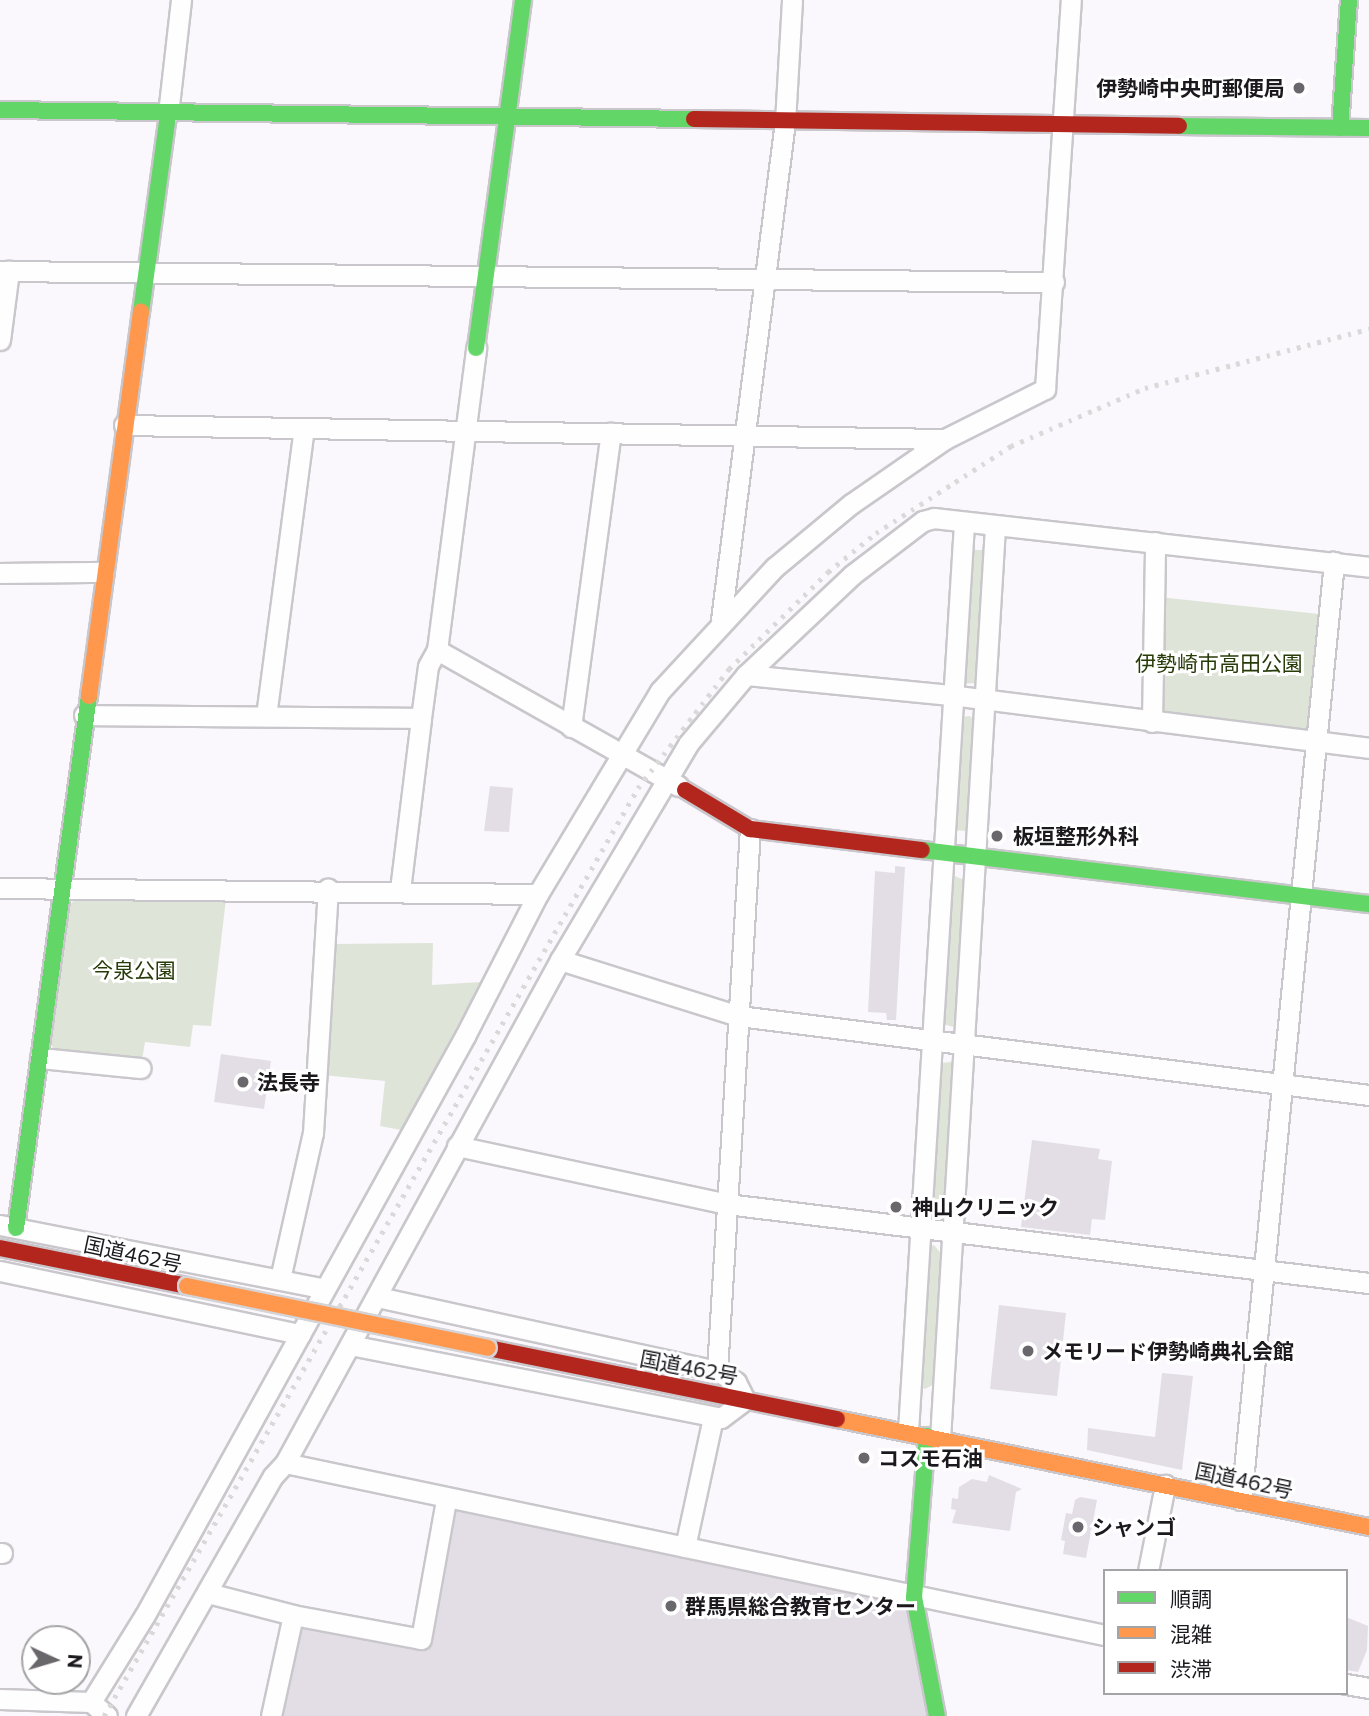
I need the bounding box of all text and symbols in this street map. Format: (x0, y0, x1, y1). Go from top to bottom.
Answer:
place label: 伊勢崎中央町郵便局 (1096, 75, 1285, 101)
marker: 伊勢崎中央町郵便局 (1291, 80, 1307, 96)
park label: 伊勢崎市高田公園 (1135, 650, 1303, 676)
place label: 板垣整形外科 (1013, 823, 1139, 849)
marker: 板垣整形外科 (987, 826, 1007, 846)
park label: 今泉公園 (92, 957, 176, 983)
place label: 法長寺 (257, 1069, 320, 1095)
marker: 法長寺 (235, 1074, 251, 1090)
place label: 神山クリニック (912, 1194, 1059, 1220)
marker: 神山クリニック (886, 1197, 906, 1217)
street label: 国道462号 (82, 1231, 184, 1277)
place label: メモリード伊勢崎典礼会館 (1042, 1338, 1294, 1364)
marker: メモリード伊勢崎典礼会館 (1020, 1343, 1036, 1359)
street label: 国道462号 (638, 1345, 740, 1389)
place label: コスモ石油 (878, 1445, 983, 1471)
marker: コスモ石油 (856, 1450, 872, 1466)
street label: 国道462号 (1193, 1457, 1295, 1503)
place label: シャンゴ (1092, 1514, 1176, 1540)
marker: シャンゴ (1070, 1519, 1086, 1535)
legend (1103, 1569, 1348, 1695)
text: 順調 (1170, 1586, 1212, 1611)
place label: 群馬県総合教育センター (685, 1593, 916, 1619)
marker: 群馬県総合教育センター (663, 1598, 679, 1614)
text: 混雑 (1170, 1621, 1212, 1646)
north arrow (21, 1625, 91, 1695)
text: N (63, 1653, 87, 1669)
text: 渋滞 (1170, 1656, 1212, 1681)

